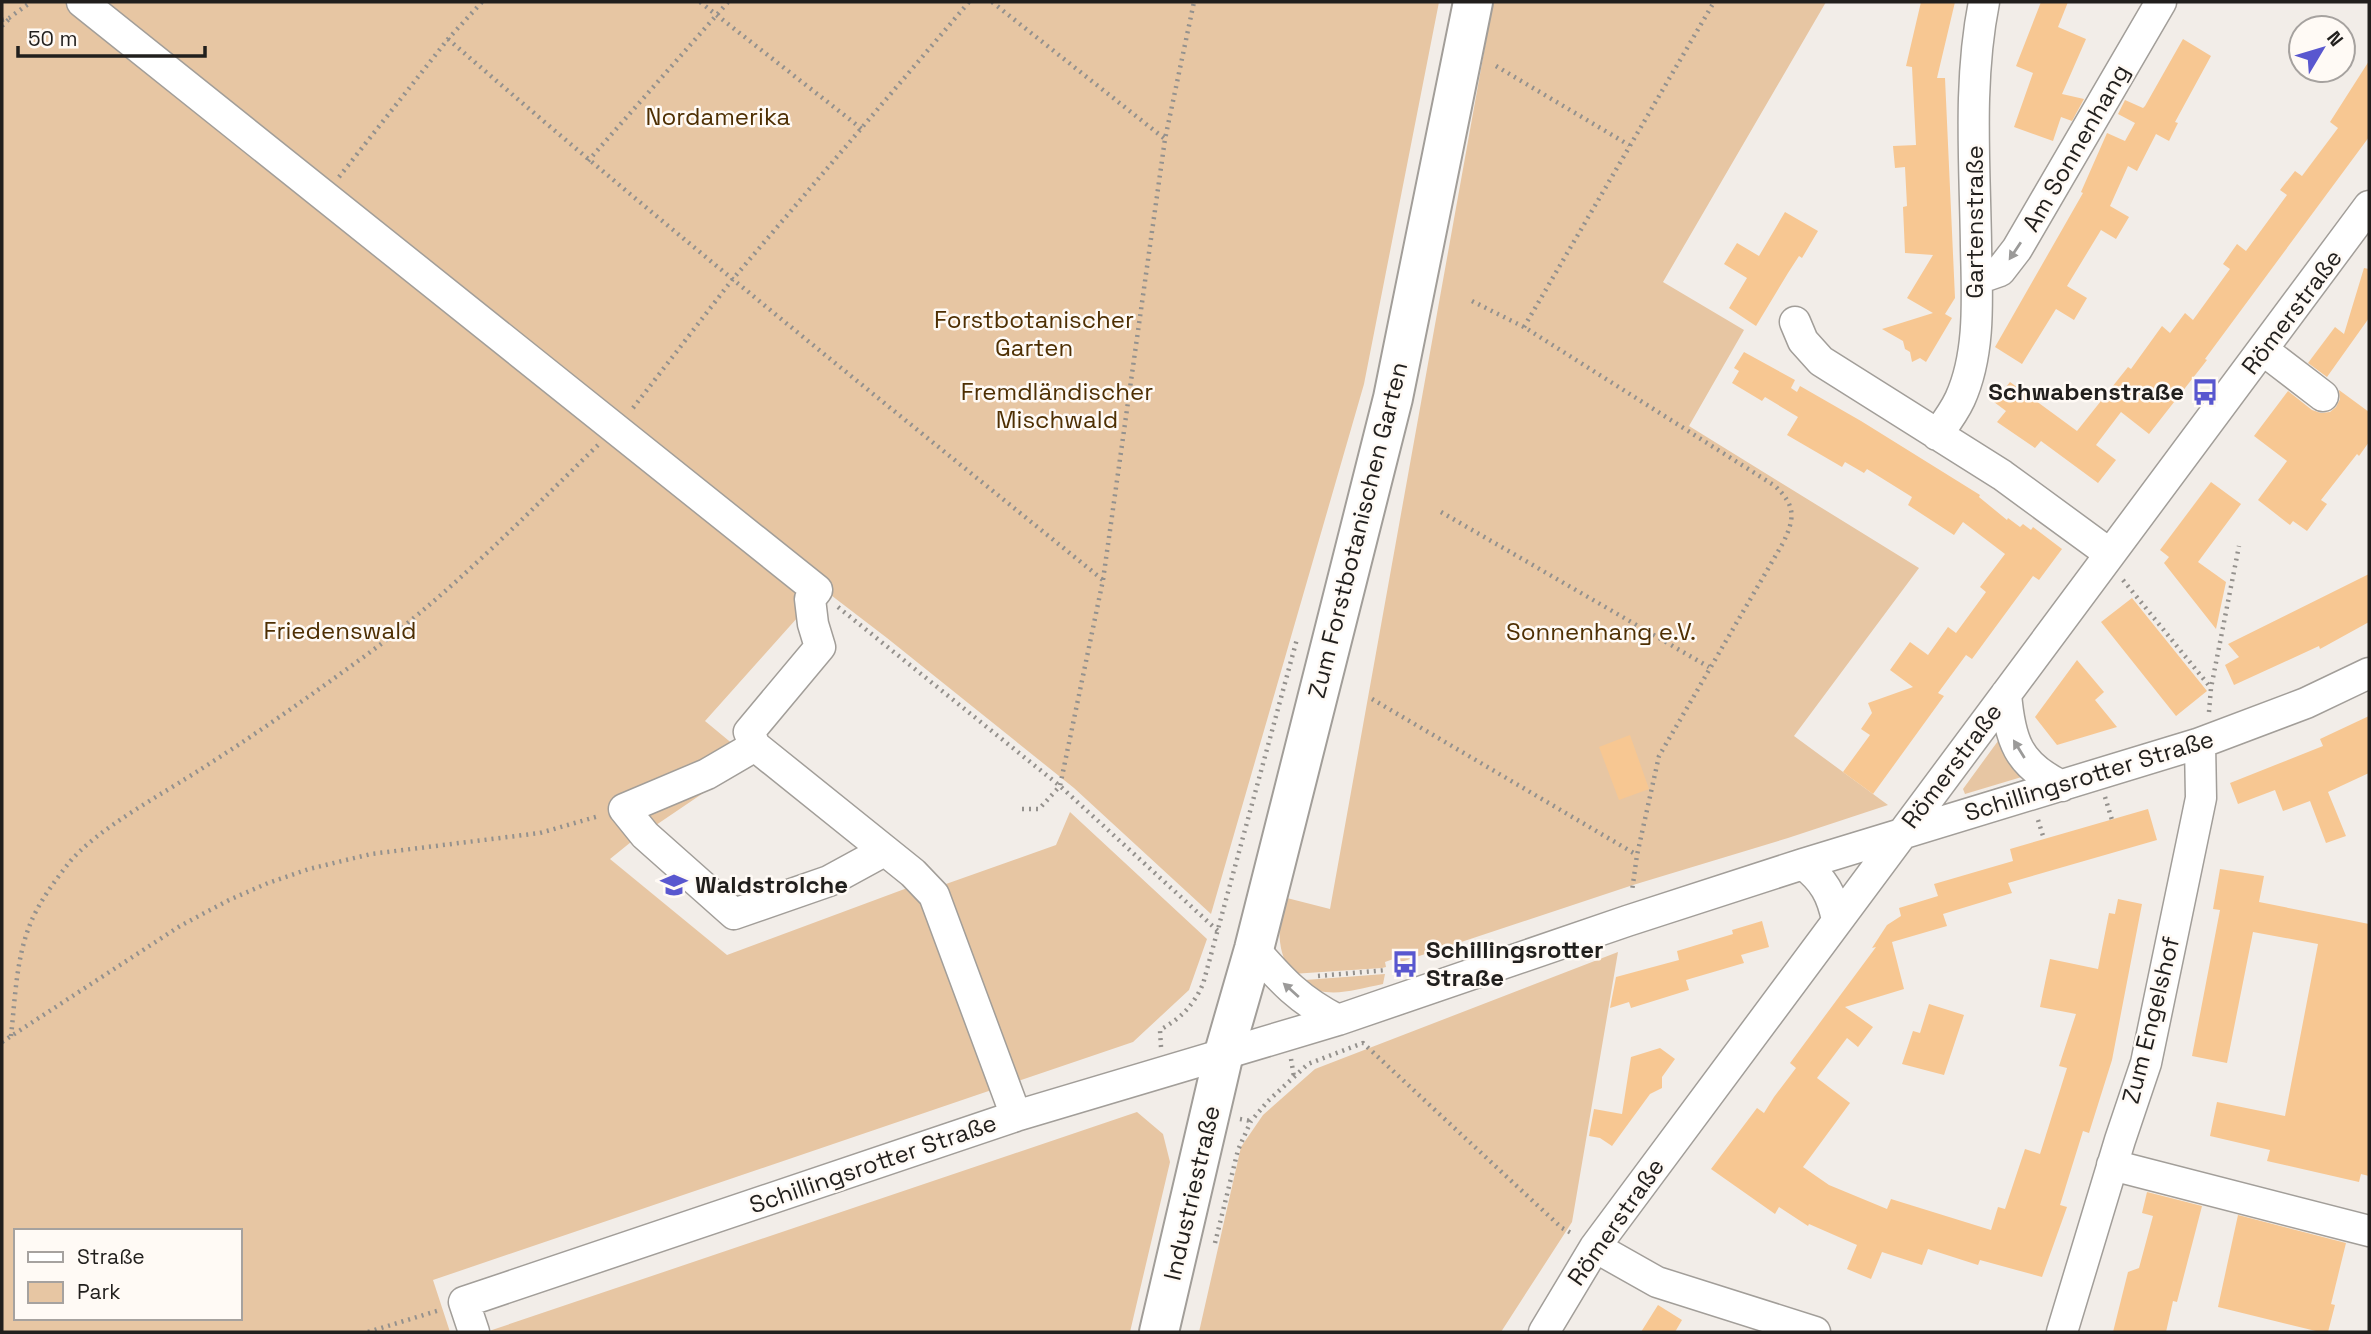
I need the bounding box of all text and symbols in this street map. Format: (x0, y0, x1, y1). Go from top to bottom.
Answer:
scale bar (18, 14, 205, 58)
north arrow (2287, 14, 2357, 84)
text: 50 m (28, 25, 78, 52)
text: N (2321, 26, 2349, 52)
street label: Am Sonnenhang (2015, 58, 2136, 237)
park label: Nordamerika (646, 101, 791, 132)
street label: Gartenstraße (1959, 145, 1990, 299)
one-way arrow (2008, 242, 2022, 260)
street label: Römerstraße (2234, 243, 2349, 380)
park label: Forstbotanischer Garten (934, 304, 1134, 363)
street label: Zum Forstbotanischen Garten (1301, 359, 1414, 701)
park label: Fremdländischer Mischwald (961, 376, 1153, 435)
place label: Schwabenstraße (1988, 376, 2184, 407)
bus stop icon: Schwabenstraße (2190, 377, 2220, 407)
park label: Friedenswald (263, 615, 417, 646)
park label: Sonnenhang e.V. (1506, 616, 1696, 647)
street label: Römerstraße (1894, 697, 2009, 834)
street label: Schillingsrotter Straße (1960, 723, 2217, 828)
one-way arrow (2013, 739, 2026, 758)
place label: Waldstrolche (695, 869, 848, 900)
school or university icon: Waldstrolche (659, 870, 689, 900)
street label: Zum Engelshof (2115, 933, 2186, 1107)
place label: Schillingsrotter Straße (1426, 934, 1603, 993)
bus stop icon: Schillingsrotter Straße (1390, 949, 1420, 979)
one-way arrow (1283, 982, 1300, 998)
street label: Industriestraße (1156, 1102, 1227, 1283)
street label: Schillingsrotter Straße (745, 1107, 1000, 1220)
street label: Römerstraße (1560, 1152, 1671, 1292)
legend (14, 1229, 242, 1320)
text: Straße (77, 1243, 145, 1270)
text: Park (77, 1278, 121, 1305)

